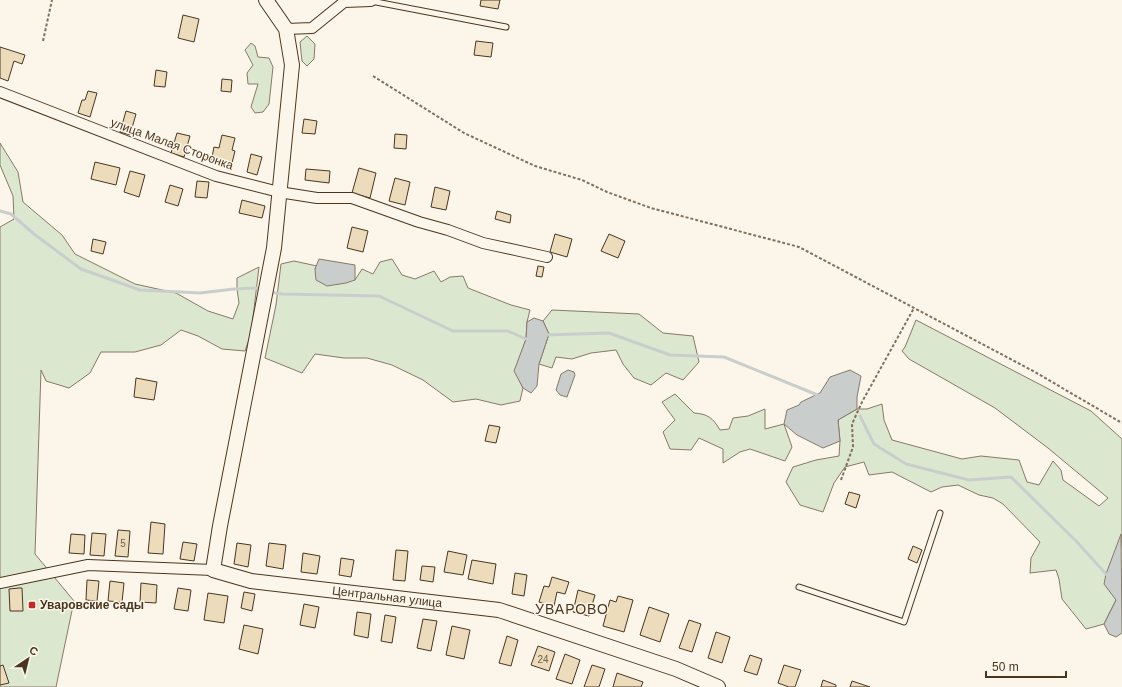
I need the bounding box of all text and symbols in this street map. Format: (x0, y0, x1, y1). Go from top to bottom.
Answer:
street label: улица Малая Сторонка (109, 115, 236, 173)
house number: 5 (120, 538, 126, 549)
street label: Центральная улица (331, 584, 443, 610)
place label: Уваровские сады (40, 598, 144, 612)
marker: Уваровские сады (27, 600, 37, 610)
district label: УВАРОВО (535, 601, 609, 617)
north arrow (8, 639, 48, 679)
text: С (27, 644, 40, 658)
scale bar (986, 653, 1066, 679)
house number: 24 (537, 654, 549, 665)
text: 50 m (992, 660, 1019, 674)

